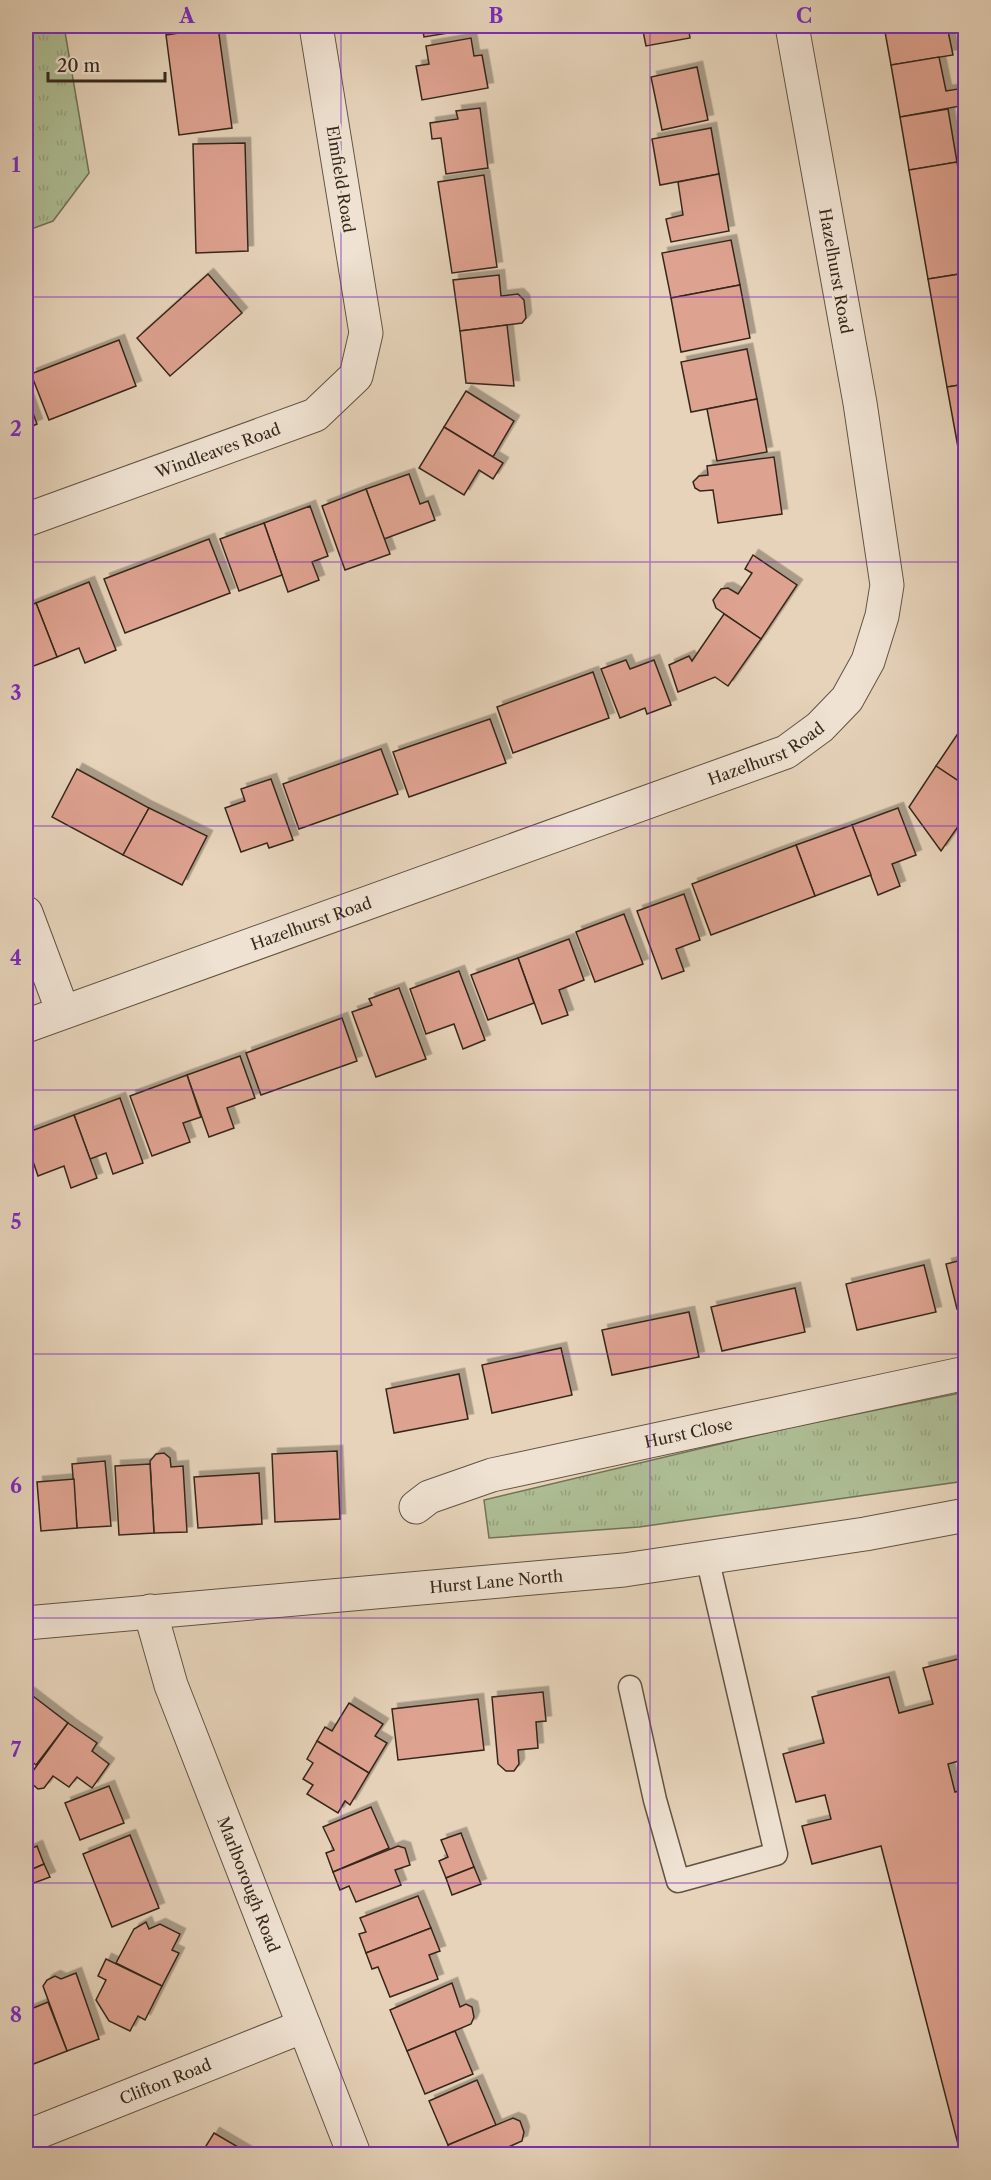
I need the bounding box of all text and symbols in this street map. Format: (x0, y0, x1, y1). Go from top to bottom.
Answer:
text: A (178, 4, 195, 28)
text: B (489, 4, 504, 28)
text: C (796, 4, 812, 28)
scale bar (48, 45, 165, 83)
text: 20 m (57, 55, 101, 77)
street label: Elmfield Road (323, 124, 359, 234)
text: 1 (12, 153, 21, 177)
street label: Hazelhurst Road (815, 207, 857, 335)
text: 2 (10, 417, 22, 441)
street label: Windleaves Road (151, 418, 283, 483)
text: 3 (10, 681, 22, 705)
street label: Hazelhurst Road (705, 717, 828, 789)
street label: Hazelhurst Road (248, 892, 374, 954)
text: 4 (10, 946, 22, 970)
text: 5 (10, 1210, 22, 1234)
street label: Hurst Close (642, 1414, 734, 1452)
text: 6 (10, 1474, 22, 1498)
street label: Hurst Lane North (428, 1565, 564, 1597)
text: 7 (11, 1738, 22, 1762)
street label: Marlborough Road (213, 1814, 284, 1955)
text: 8 (10, 2003, 22, 2027)
street label: Clifton Road (117, 2054, 214, 2109)

